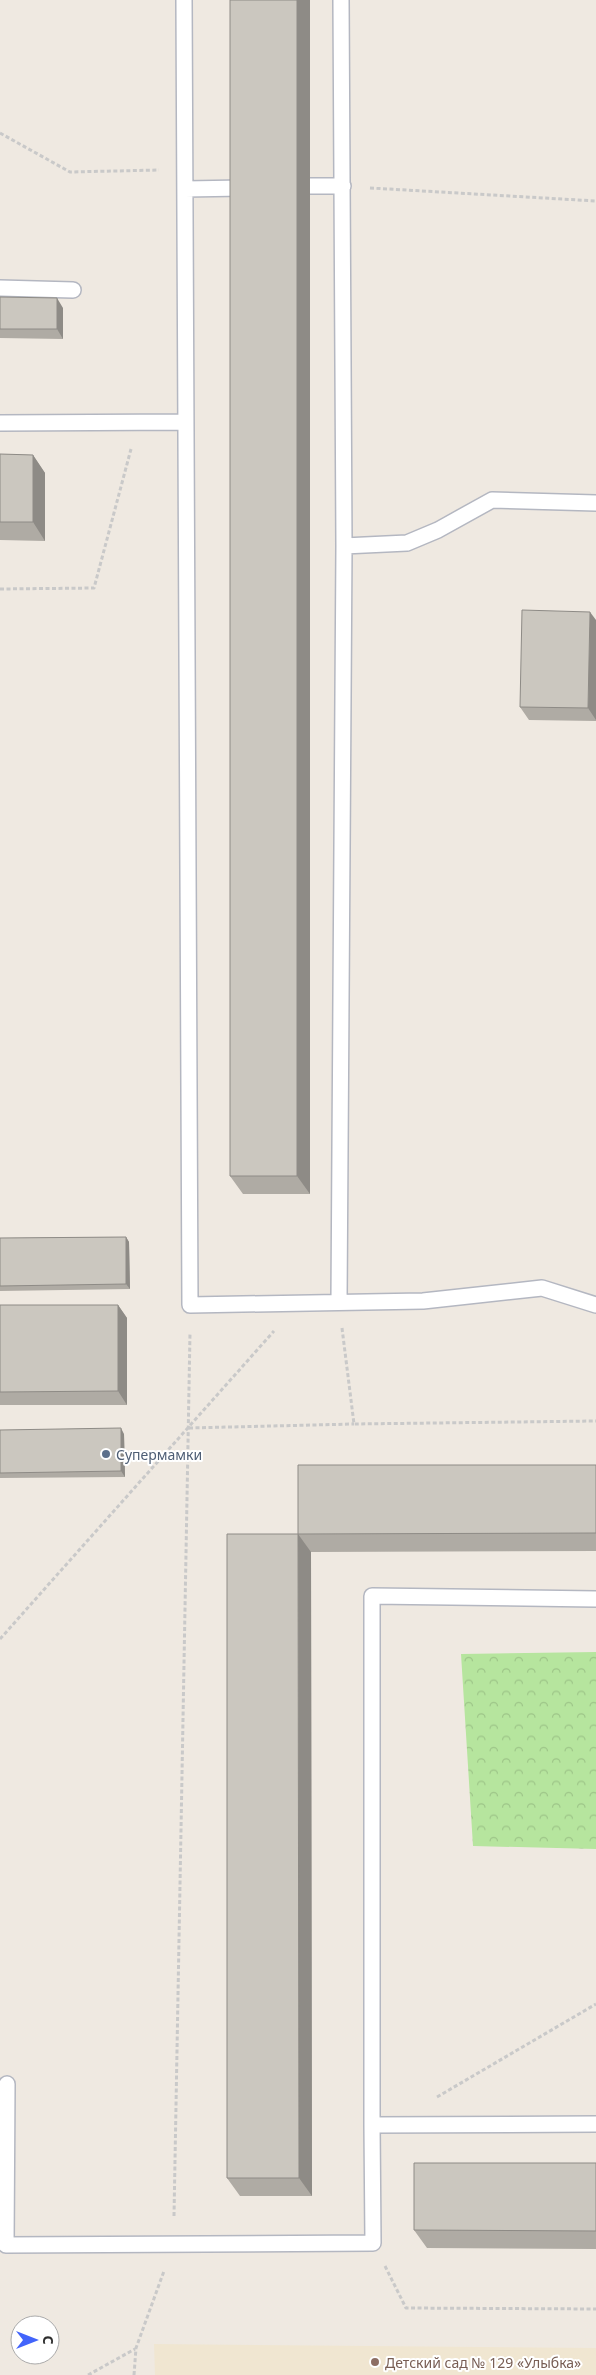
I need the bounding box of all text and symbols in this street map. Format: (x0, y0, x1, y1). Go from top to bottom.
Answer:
place label: Супермамки (116, 1445, 202, 1464)
marker: Супермамки (100, 1448, 112, 1460)
north arrow (10, 2315, 60, 2365)
text: С (39, 2335, 58, 2345)
place label: Детский сад № 129 «Улыбка» (385, 2353, 581, 2372)
marker: Детский сад № 129 «Улыбка» (369, 2356, 381, 2368)

